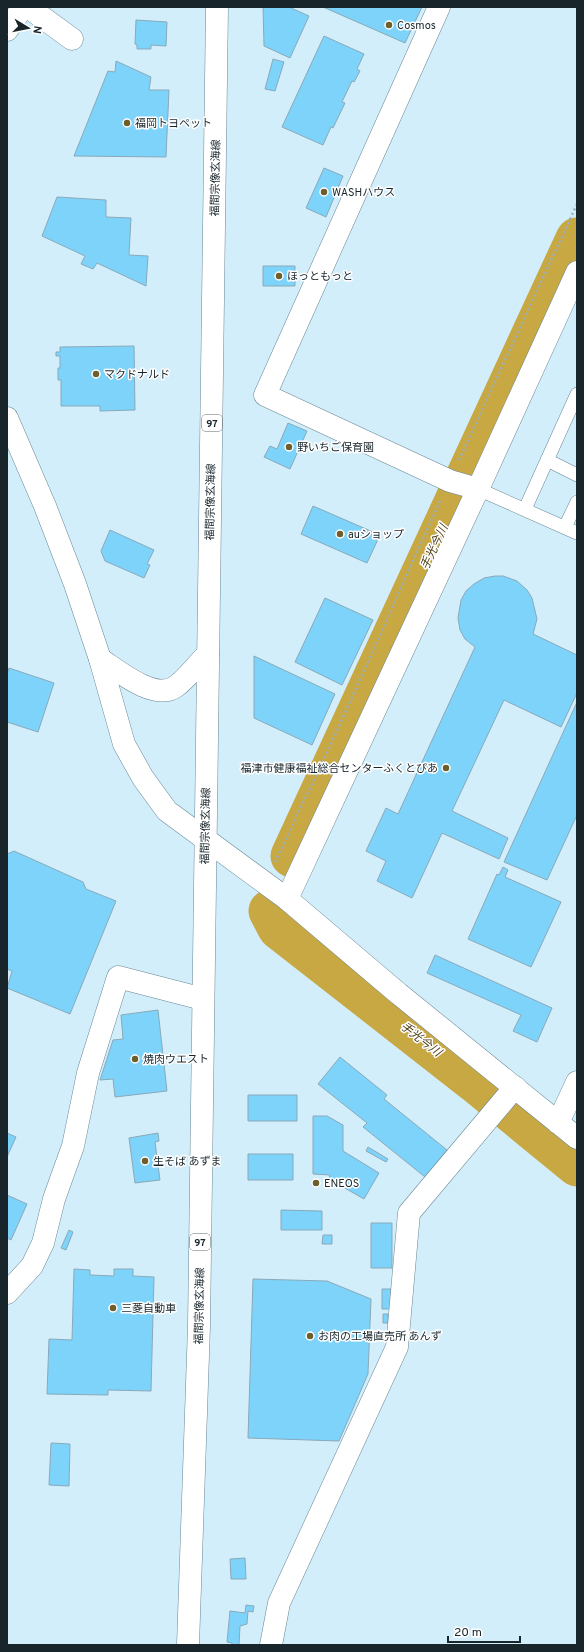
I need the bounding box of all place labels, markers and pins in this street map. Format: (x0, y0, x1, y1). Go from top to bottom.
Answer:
place label: Cosmos (397, 19, 436, 33)
marker: Cosmos (384, 20, 394, 30)
place label: 福岡トヨペット (135, 117, 212, 131)
marker: 福岡トヨペット (122, 118, 132, 128)
place label: WASHハウス (332, 186, 395, 200)
marker: WASHハウス (319, 187, 329, 197)
place label: ほっともっと (287, 270, 353, 284)
marker: ほっともっと (274, 271, 284, 281)
place label: マクドナルド (104, 368, 170, 382)
marker: マクドナルド (91, 369, 101, 379)
place label: 野いちご保育園 (297, 441, 374, 455)
marker: 野いちご保育園 (284, 442, 294, 452)
place label: auショップ (348, 528, 404, 542)
marker: auショップ (335, 529, 345, 539)
place label: 福津市健康福祉総合センターふくとぴあ (240, 762, 438, 776)
marker: 福津市健康福祉総合センターふくとぴあ (441, 763, 451, 773)
place label: 焼肉ウエスト (143, 1053, 209, 1067)
marker: 焼肉ウエスト (130, 1054, 140, 1064)
place label: 生そば あずま (153, 1155, 222, 1169)
marker: 生そば あずま (140, 1156, 150, 1166)
place label: ENEOS (324, 1177, 359, 1191)
marker: ENEOS (311, 1178, 321, 1188)
place label: 三菱自動車 (121, 1302, 176, 1316)
marker: 三菱自動車 (108, 1303, 118, 1313)
place label: お肉の工場直売所 あんず (318, 1330, 442, 1344)
marker: お肉の工場直売所 あんず (305, 1331, 315, 1341)

